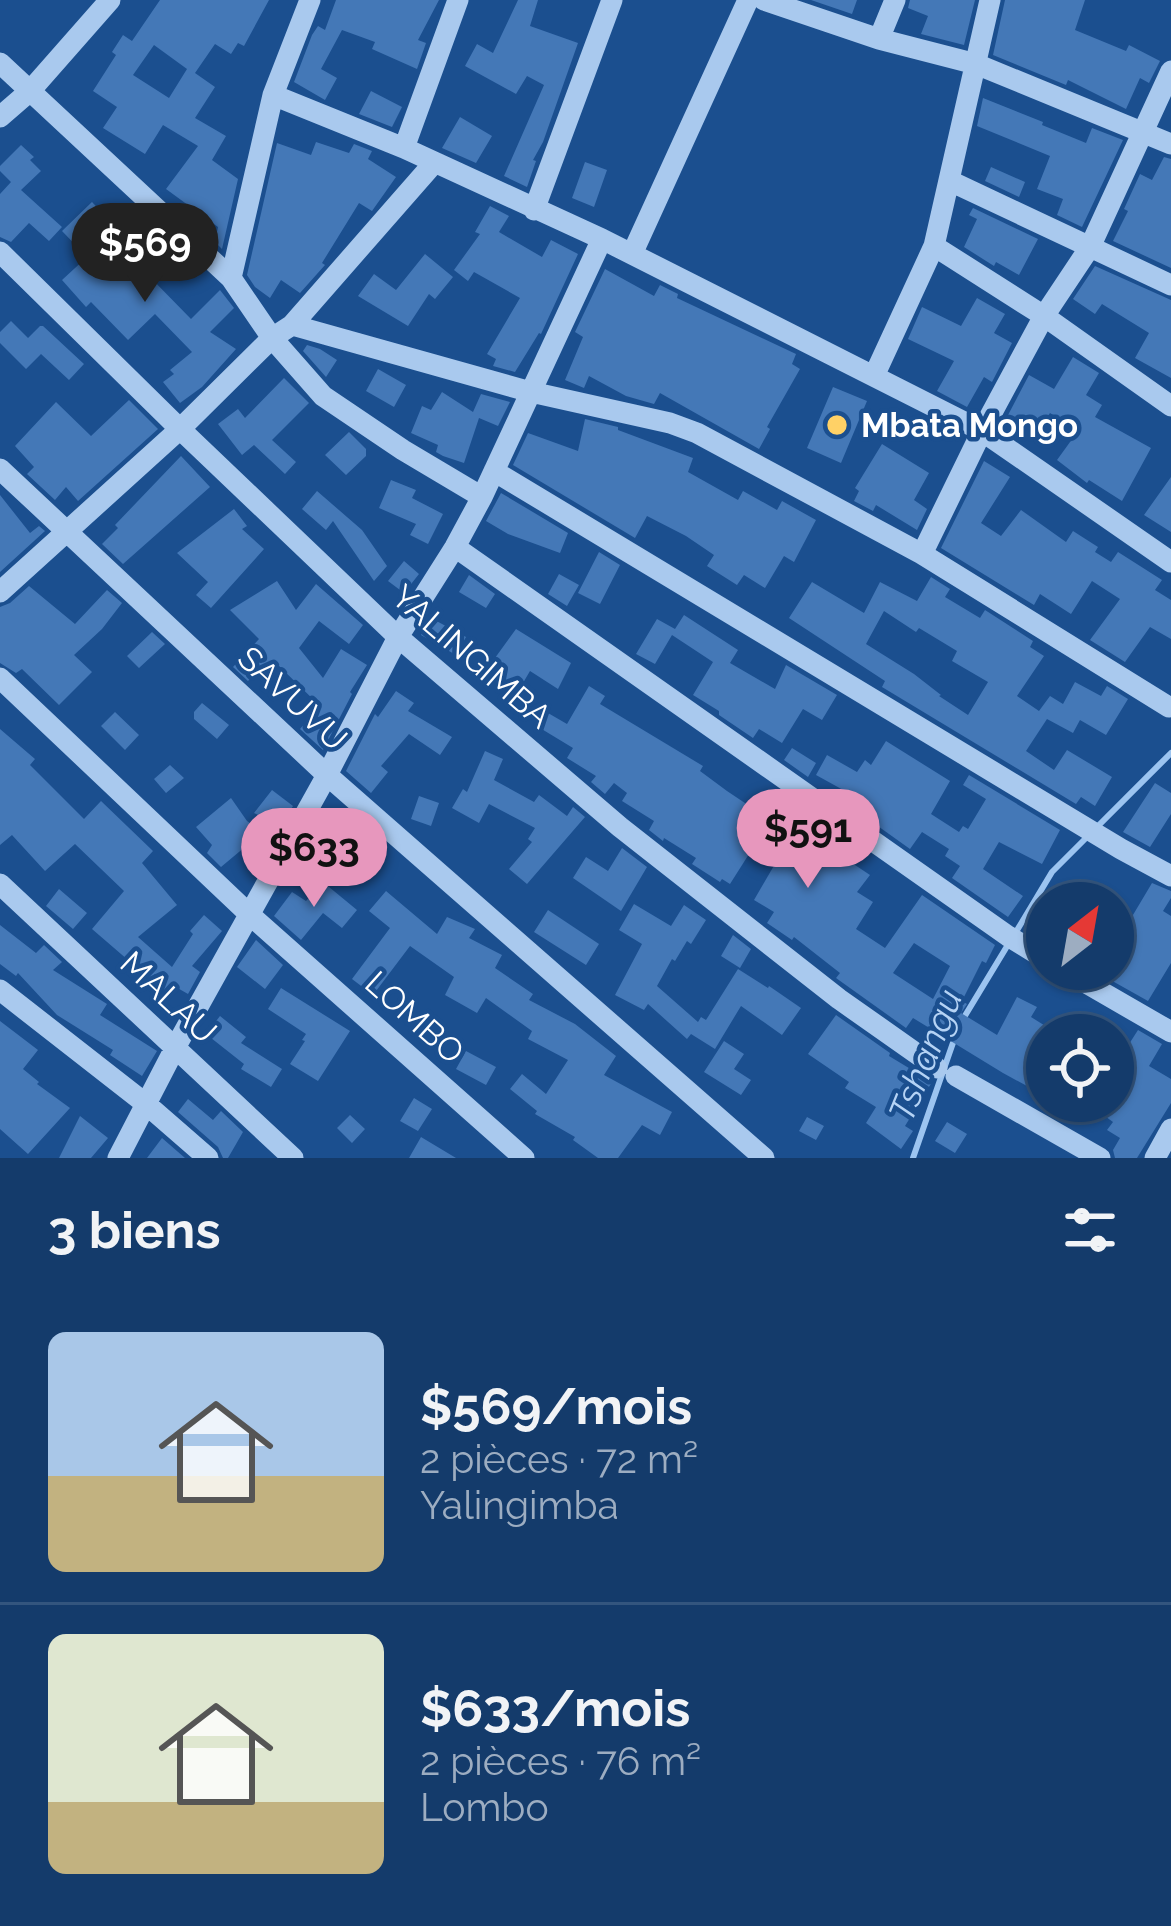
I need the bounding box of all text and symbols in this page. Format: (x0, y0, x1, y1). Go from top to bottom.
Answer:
pin: $569 (74, 203, 216, 305)
text: $569 (99, 219, 191, 265)
place label: Mbata Mongo (861, 406, 1078, 445)
marker: Mbata Mongo (824, 412, 850, 438)
street label: YALINGIMBA (384, 577, 559, 736)
street label: SAVUVU (230, 638, 355, 759)
pin: $591 (737, 789, 879, 891)
text: $591 (764, 805, 852, 851)
pin: $633 (243, 808, 385, 910)
text: $633 (268, 824, 360, 870)
north arrow (1026, 882, 1134, 990)
map controls (1026, 882, 1134, 1122)
street label: MALAU (113, 943, 225, 1051)
street label: LOMBO (357, 963, 472, 1072)
water label: Tshangu (880, 983, 970, 1127)
button: locate (1026, 1014, 1134, 1122)
icon: filters (1057, 1197, 1123, 1263)
text: 3 biens (48, 1200, 221, 1260)
text: $569/mois (420, 1376, 692, 1436)
icon: home (144, 1380, 288, 1524)
text: 2 pièces · 72 m² (420, 1436, 698, 1482)
text: Yalingimba (420, 1482, 619, 1528)
text: $633/mois (420, 1678, 690, 1738)
icon: home (144, 1682, 288, 1826)
text: 2 pièces · 76 m² (420, 1738, 701, 1784)
text: Lombo (420, 1784, 549, 1830)

